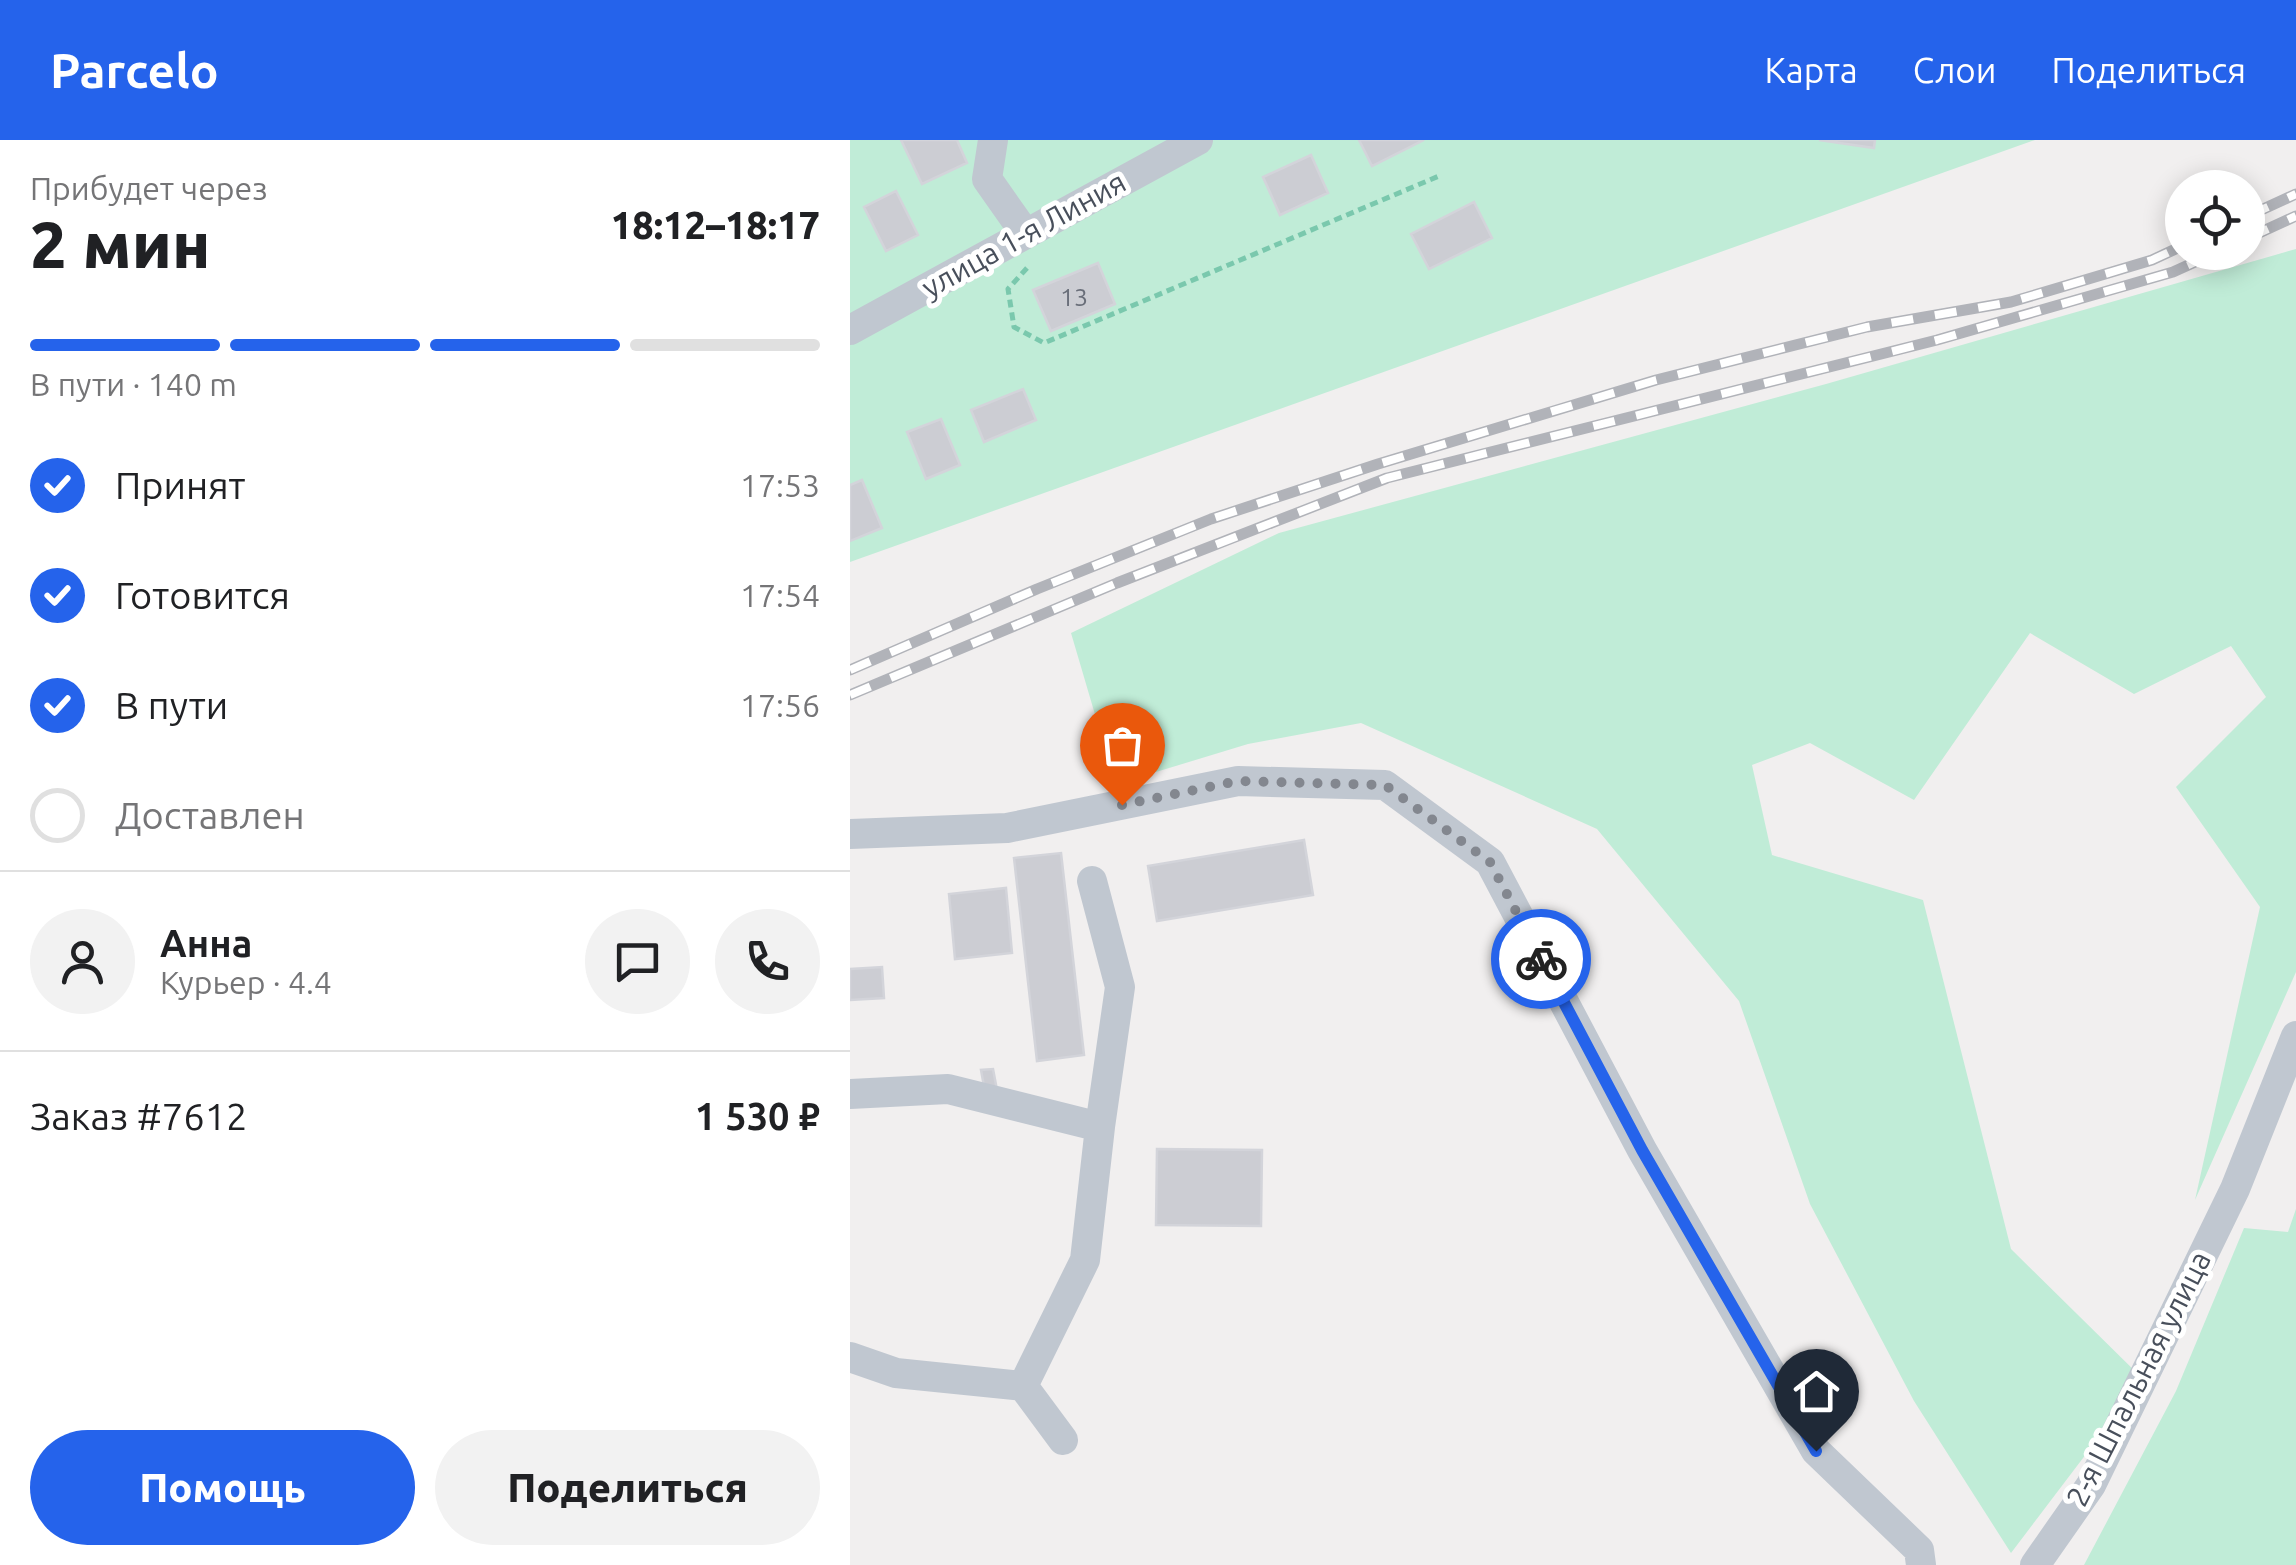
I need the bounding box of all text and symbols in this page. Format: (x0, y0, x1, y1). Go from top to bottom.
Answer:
text: Parcelo (50, 43, 219, 97)
text: Карта (1764, 50, 1858, 90)
text: Слои (1913, 50, 1997, 90)
text: Поделиться (2052, 50, 2246, 90)
street label: улица 1-я Линия (916, 164, 1131, 304)
text: Прибудет через (30, 170, 268, 206)
map controls (2165, 170, 2265, 270)
button: locate (2165, 170, 2265, 270)
text: 18:12–18:17 (611, 204, 820, 246)
text: 2 мин (30, 207, 211, 280)
house number: 13 (1060, 283, 1088, 311)
text: В пути · 140 m (30, 366, 237, 402)
icon: check (30, 458, 85, 513)
text: Принят (115, 464, 245, 506)
text: 17:53 (740, 467, 820, 503)
icon: check (30, 568, 85, 623)
text: Готовится (115, 574, 290, 616)
text: 17:54 (740, 577, 820, 613)
icon: check (30, 678, 85, 733)
text: В пути (115, 684, 228, 726)
text: 17:56 (740, 687, 820, 723)
pin (1080, 703, 1165, 806)
icon: bag (1095, 718, 1150, 773)
text: Доставлен (115, 794, 305, 836)
button: person (30, 909, 135, 1014)
button: chat (585, 909, 690, 1014)
button: phone (715, 909, 820, 1014)
courier (1491, 909, 1591, 1009)
text: Анна (160, 922, 252, 964)
icon: bike (1514, 932, 1569, 987)
text: Курьер · 4.4 (160, 964, 332, 1000)
text: Заказ #7612 (30, 1095, 248, 1137)
text: 1 530 ₽ (695, 1095, 820, 1137)
street label: 2-я Шпальная улица (2059, 1245, 2217, 1512)
pin (1774, 1349, 1859, 1452)
icon: home (1789, 1364, 1844, 1419)
button: Помощь (30, 1430, 415, 1545)
button: Поделиться (435, 1430, 820, 1545)

